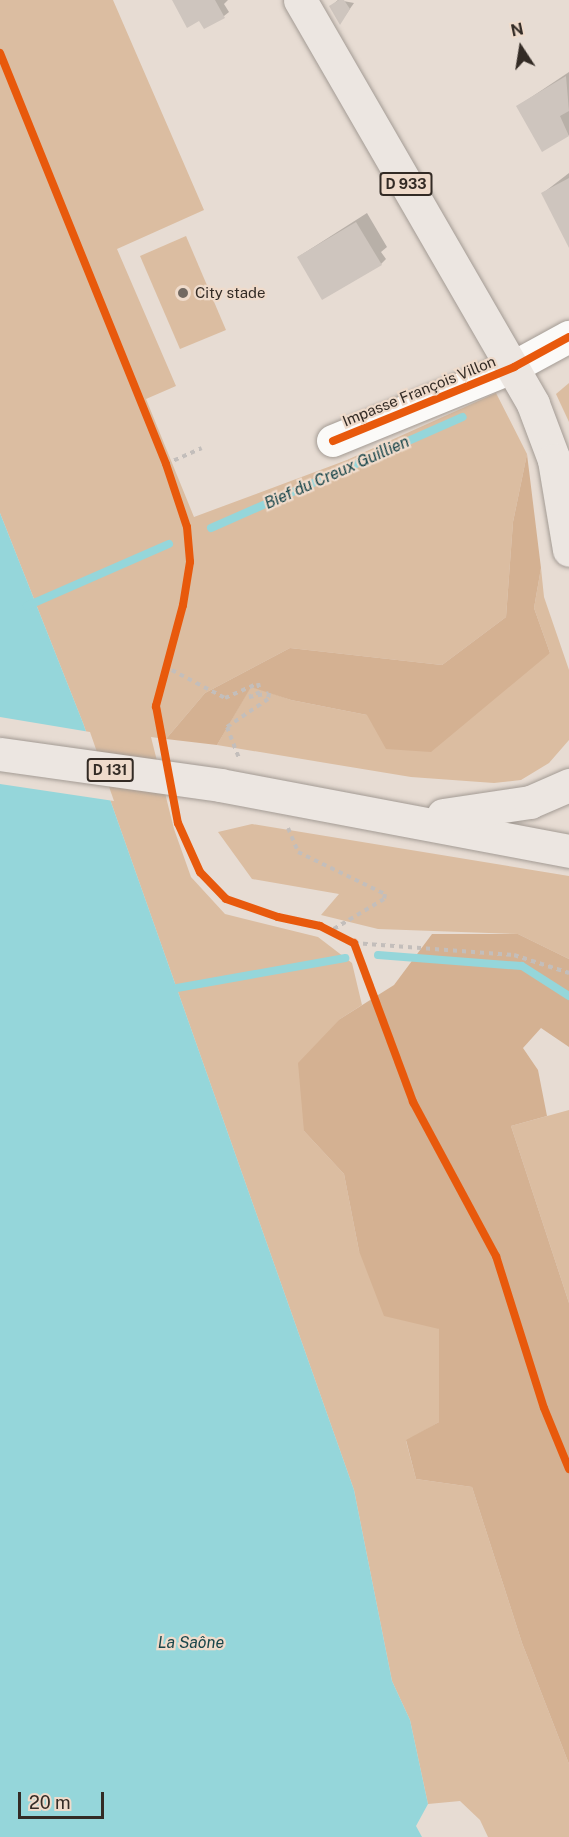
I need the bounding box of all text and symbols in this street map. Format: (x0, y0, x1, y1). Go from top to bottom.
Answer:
north arrow (491, 18, 551, 78)
text: N (509, 19, 525, 40)
road number: D 933 (379, 173, 433, 195)
place label: City stade (195, 284, 265, 302)
marker: City stade (176, 286, 190, 300)
street label: Impasse François Villon (340, 352, 498, 430)
water label: Bief du Creux Guillien (262, 432, 412, 514)
road number: D 131 (86, 759, 134, 781)
water label: La Saône (158, 1633, 224, 1653)
scale bar (21, 1780, 106, 1818)
text: 20 m (29, 1792, 71, 1813)

